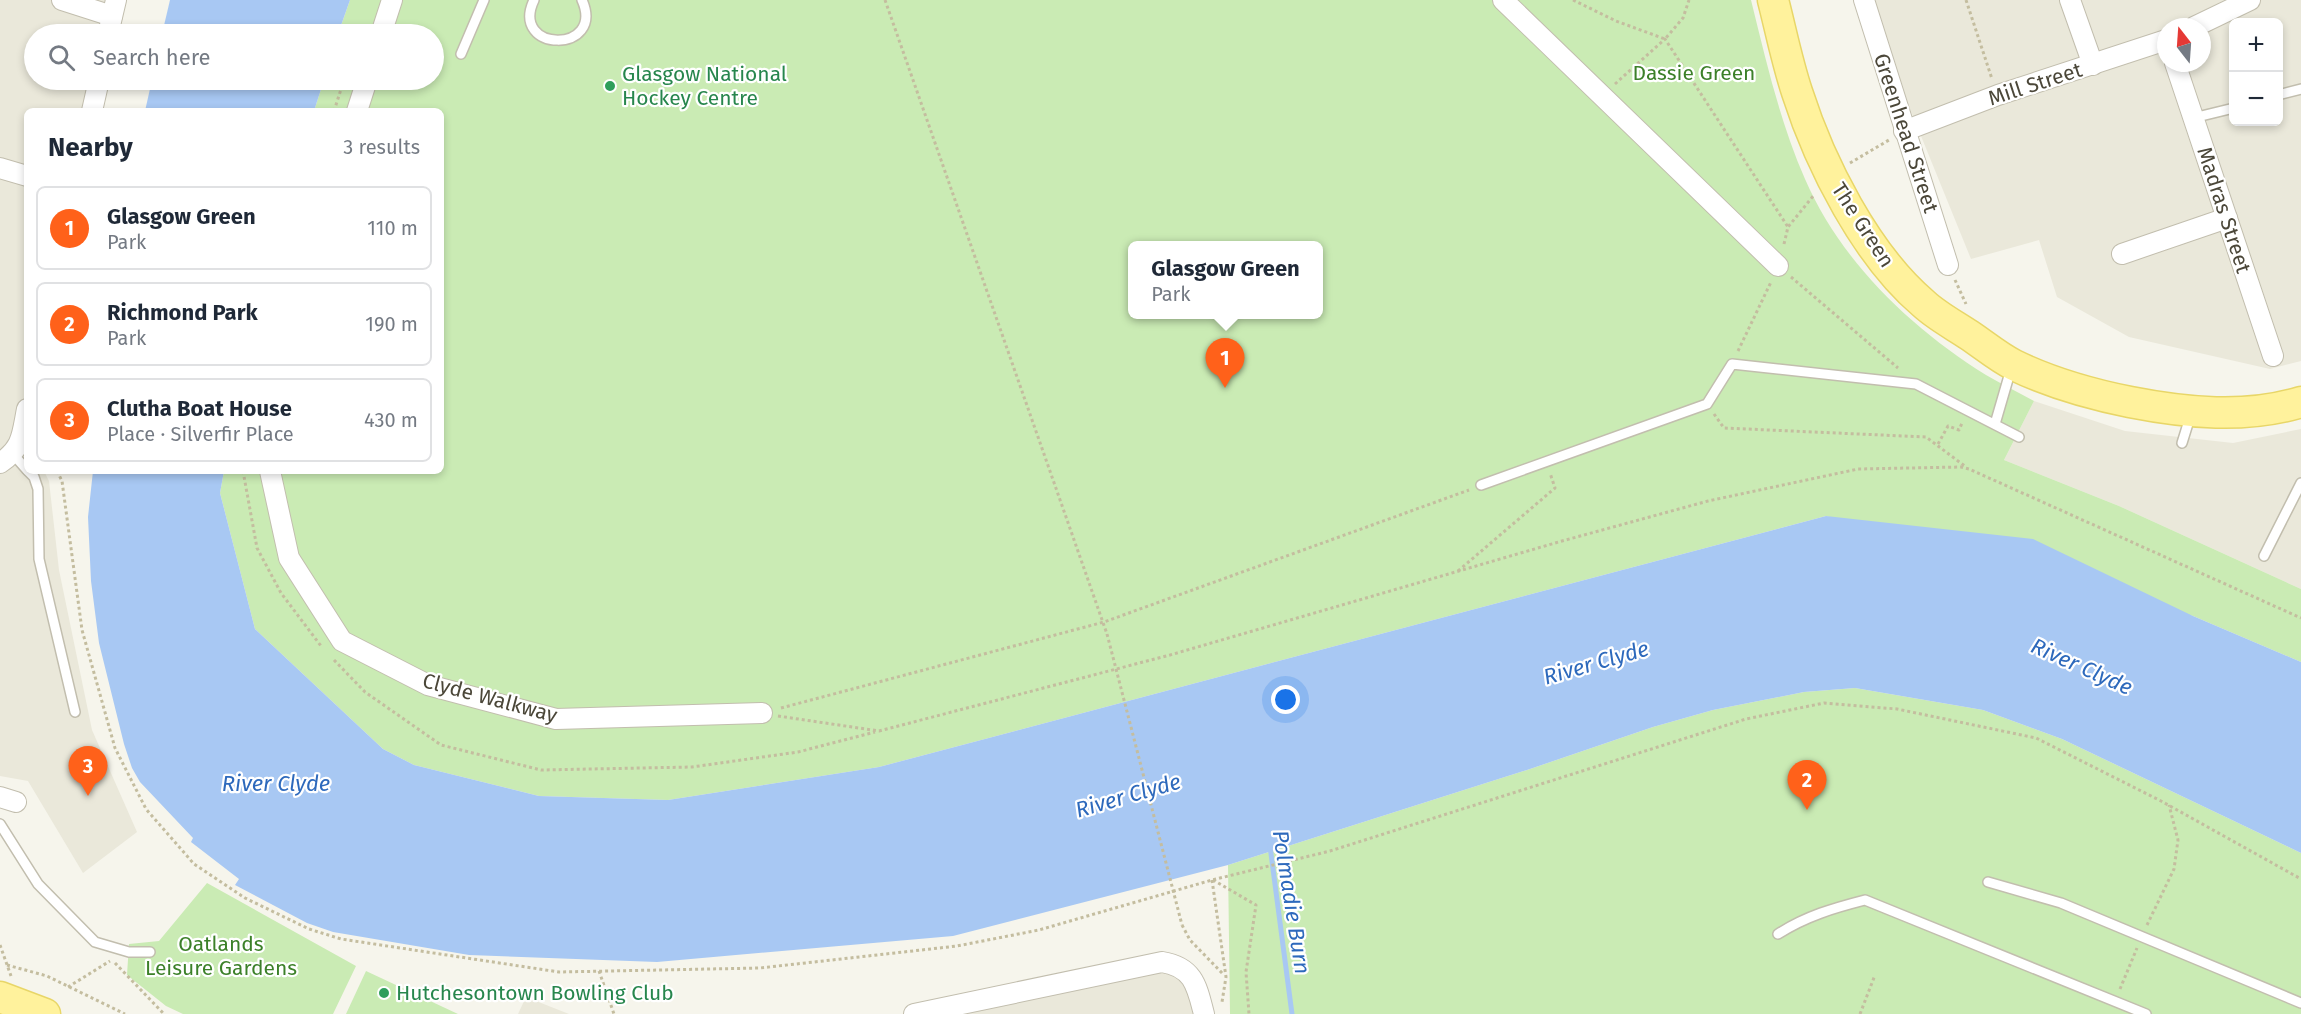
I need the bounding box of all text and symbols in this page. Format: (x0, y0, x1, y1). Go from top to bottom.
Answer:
north arrow (2157, 18, 2211, 72)
map controls (2229, 18, 2283, 126)
button: + (2229, 18, 2283, 72)
search box (24, 24, 444, 90)
icon: search (45, 41, 78, 74)
text: Search here (93, 44, 211, 71)
street label: Greenhead Street (1868, 50, 1944, 216)
street label: Mill Street (1985, 57, 2086, 111)
park label: Dassie Green (1633, 60, 1755, 86)
place label: Glasgow National Hockey Centre (622, 61, 787, 111)
button: − (2229, 72, 2283, 126)
marker: Glasgow National Hockey Centre (603, 79, 617, 93)
text: Nearby (48, 132, 133, 163)
text: 3 results (343, 135, 420, 159)
street label: Madras Street (2191, 144, 2257, 277)
street label: The Green (1826, 178, 1900, 272)
text: Glasgow Green (107, 203, 256, 230)
text: 1 (65, 216, 74, 240)
text: 110 m (367, 216, 418, 240)
text: Park (107, 230, 146, 254)
popup (1128, 241, 1323, 319)
text: Glasgow Green (1151, 255, 1300, 282)
text: Park (1151, 282, 1191, 306)
text: Richmond Park (107, 299, 258, 326)
text: 2 (64, 312, 75, 336)
text: 190 m (365, 312, 418, 336)
text: Park (107, 326, 146, 350)
pin: 1 (1206, 338, 1244, 388)
text: Clutha Boat House (107, 395, 292, 422)
text: 3 (64, 408, 75, 432)
text: 430 m (364, 408, 418, 432)
text: Place · Silverfir Place (107, 422, 294, 446)
water label: River Clyde (2027, 632, 2137, 701)
water label: River Clyde (1540, 635, 1652, 690)
street label: Clyde Walkway (420, 668, 561, 729)
your location (1271, 685, 1300, 714)
pin: 3 (68, 746, 107, 796)
pin: 2 (1788, 760, 1826, 810)
water label: River Clyde (1072, 768, 1184, 823)
water label: River Clyde (222, 770, 330, 797)
water label: Polmadie Burn (1267, 828, 1316, 976)
park label: Oatlands Leisure Gardens (145, 931, 297, 981)
place label: Hutchesontown Bowling Club (396, 980, 674, 1006)
marker: Hutchesontown Bowling Club (377, 986, 391, 1000)

